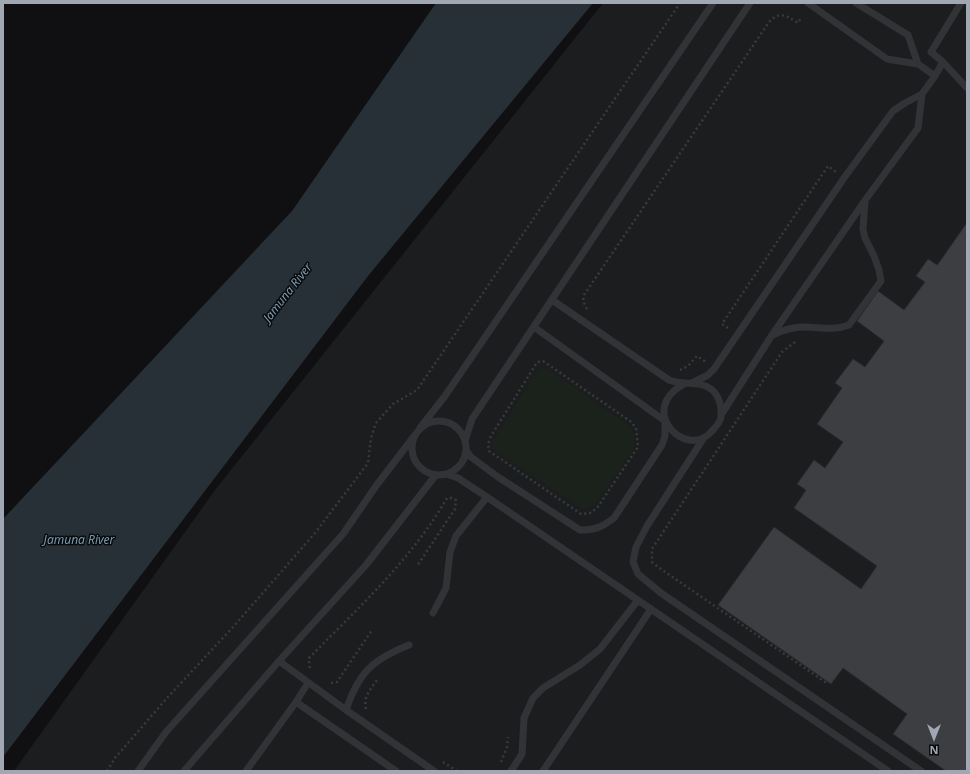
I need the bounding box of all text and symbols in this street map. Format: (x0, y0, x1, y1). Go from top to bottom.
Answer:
water label: Jamuna River (261, 261, 315, 325)
water label: Jamuna River (44, 534, 114, 548)
north arrow (914, 718, 954, 758)
text: N (930, 743, 938, 758)

